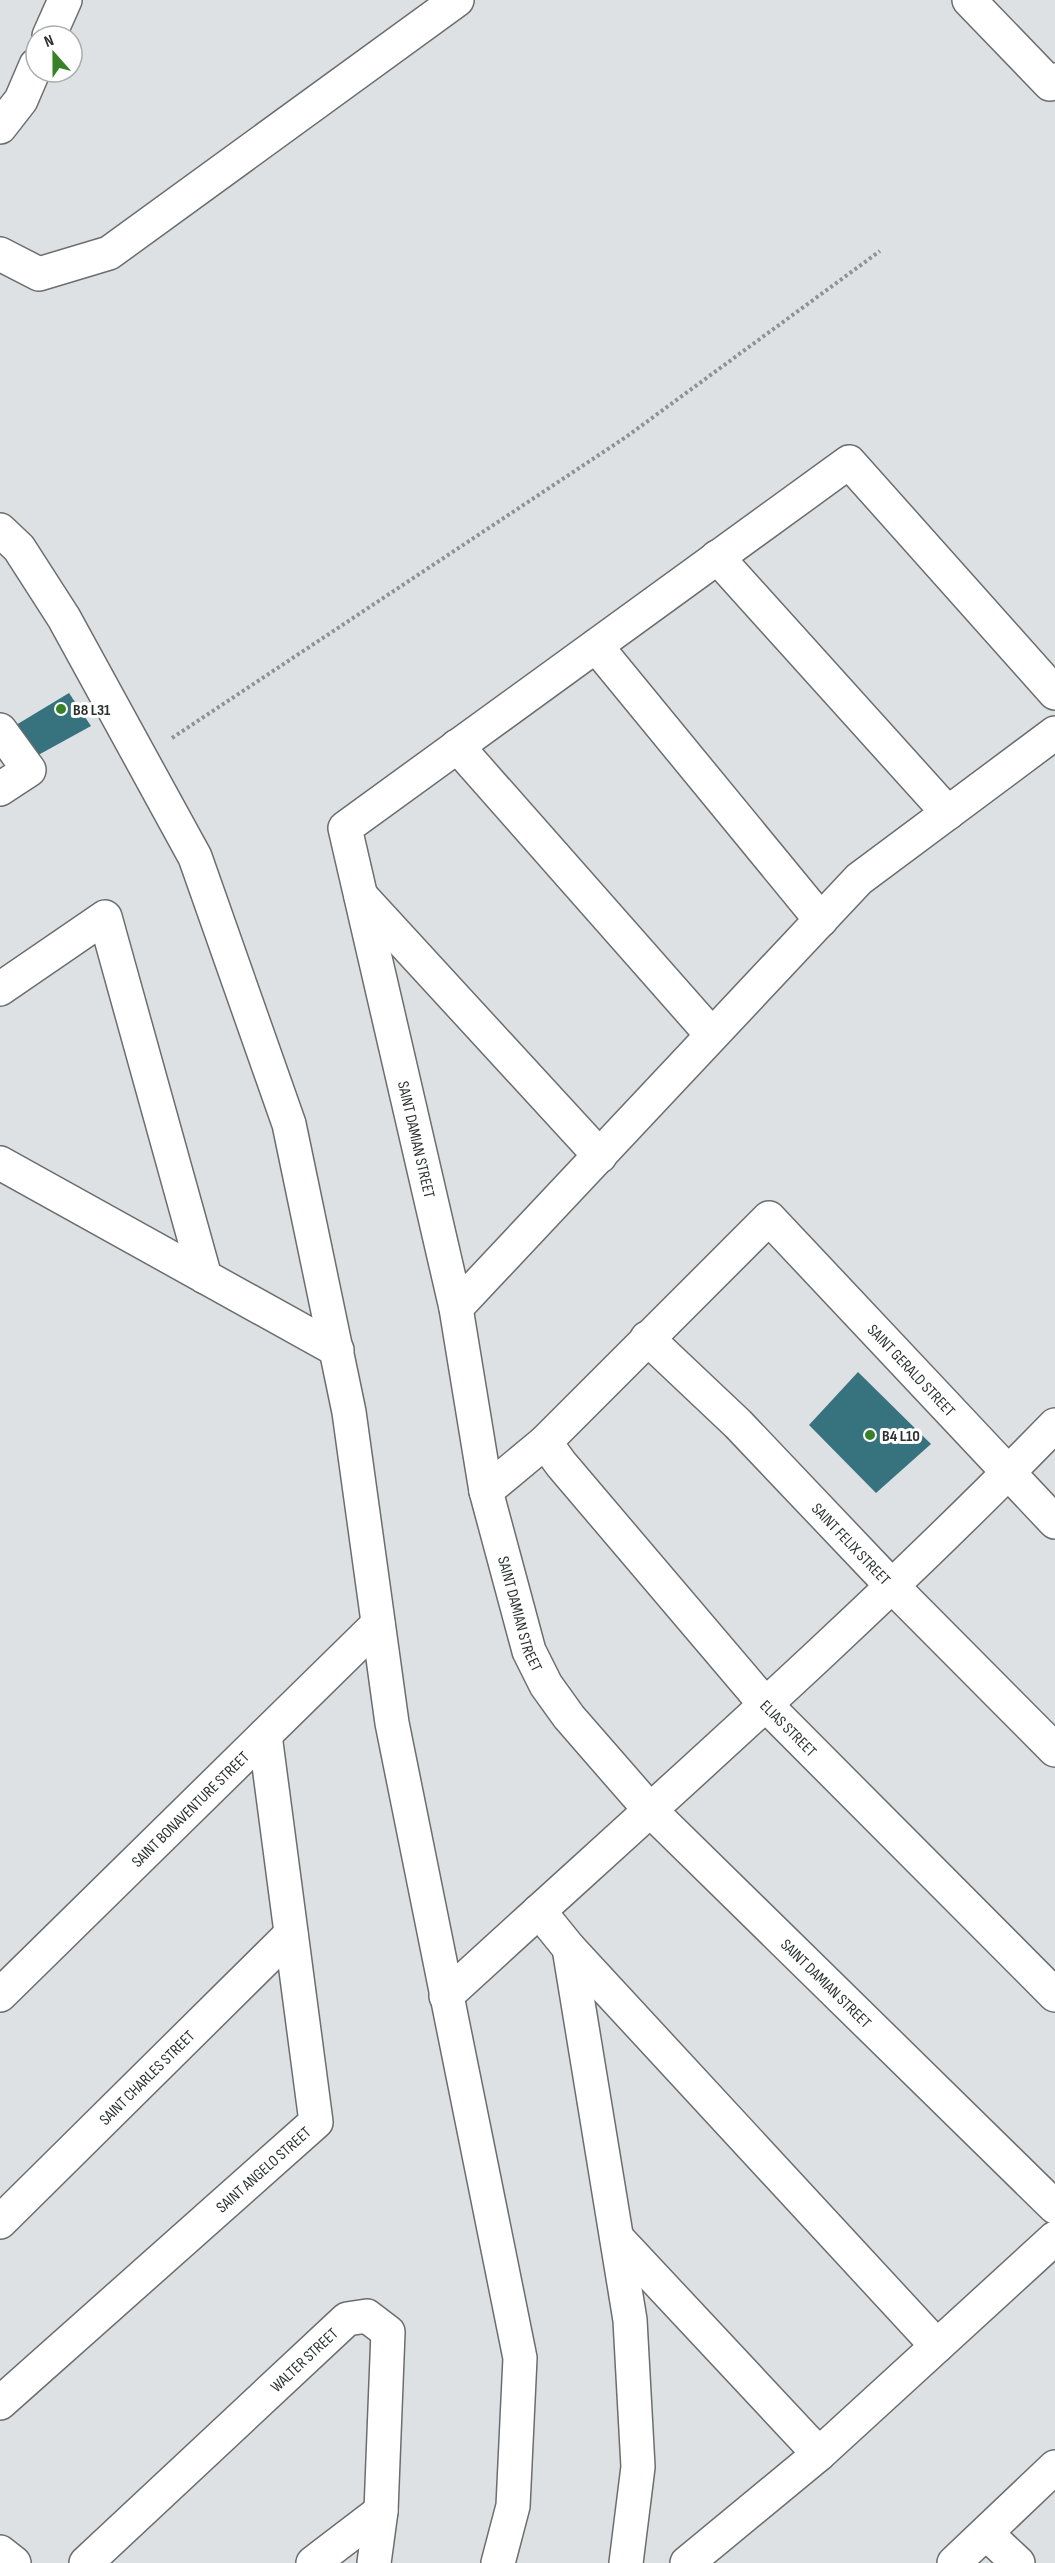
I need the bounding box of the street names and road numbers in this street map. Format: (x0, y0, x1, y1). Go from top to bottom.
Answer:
street label: SAINT DAMIAN STREET (393, 1079, 438, 1201)
street label: SAINT GERALD STREET (863, 1321, 959, 1421)
street label: SAINT FELIX STREET (807, 1500, 894, 1590)
street label: SAINT DAMIAN STREET (493, 1554, 546, 1676)
street label: ELIAS STREET (756, 1697, 820, 1762)
street label: SAINT BONAVENTURE STREET (128, 1748, 254, 1872)
street label: SAINT DAMIAN STREET (776, 1935, 875, 2033)
street label: SAINT CHARLES STREET (96, 2027, 200, 2129)
street label: SAINT ANGELO STREET (213, 2123, 316, 2217)
street label: WALTER STREET (267, 2324, 343, 2397)

